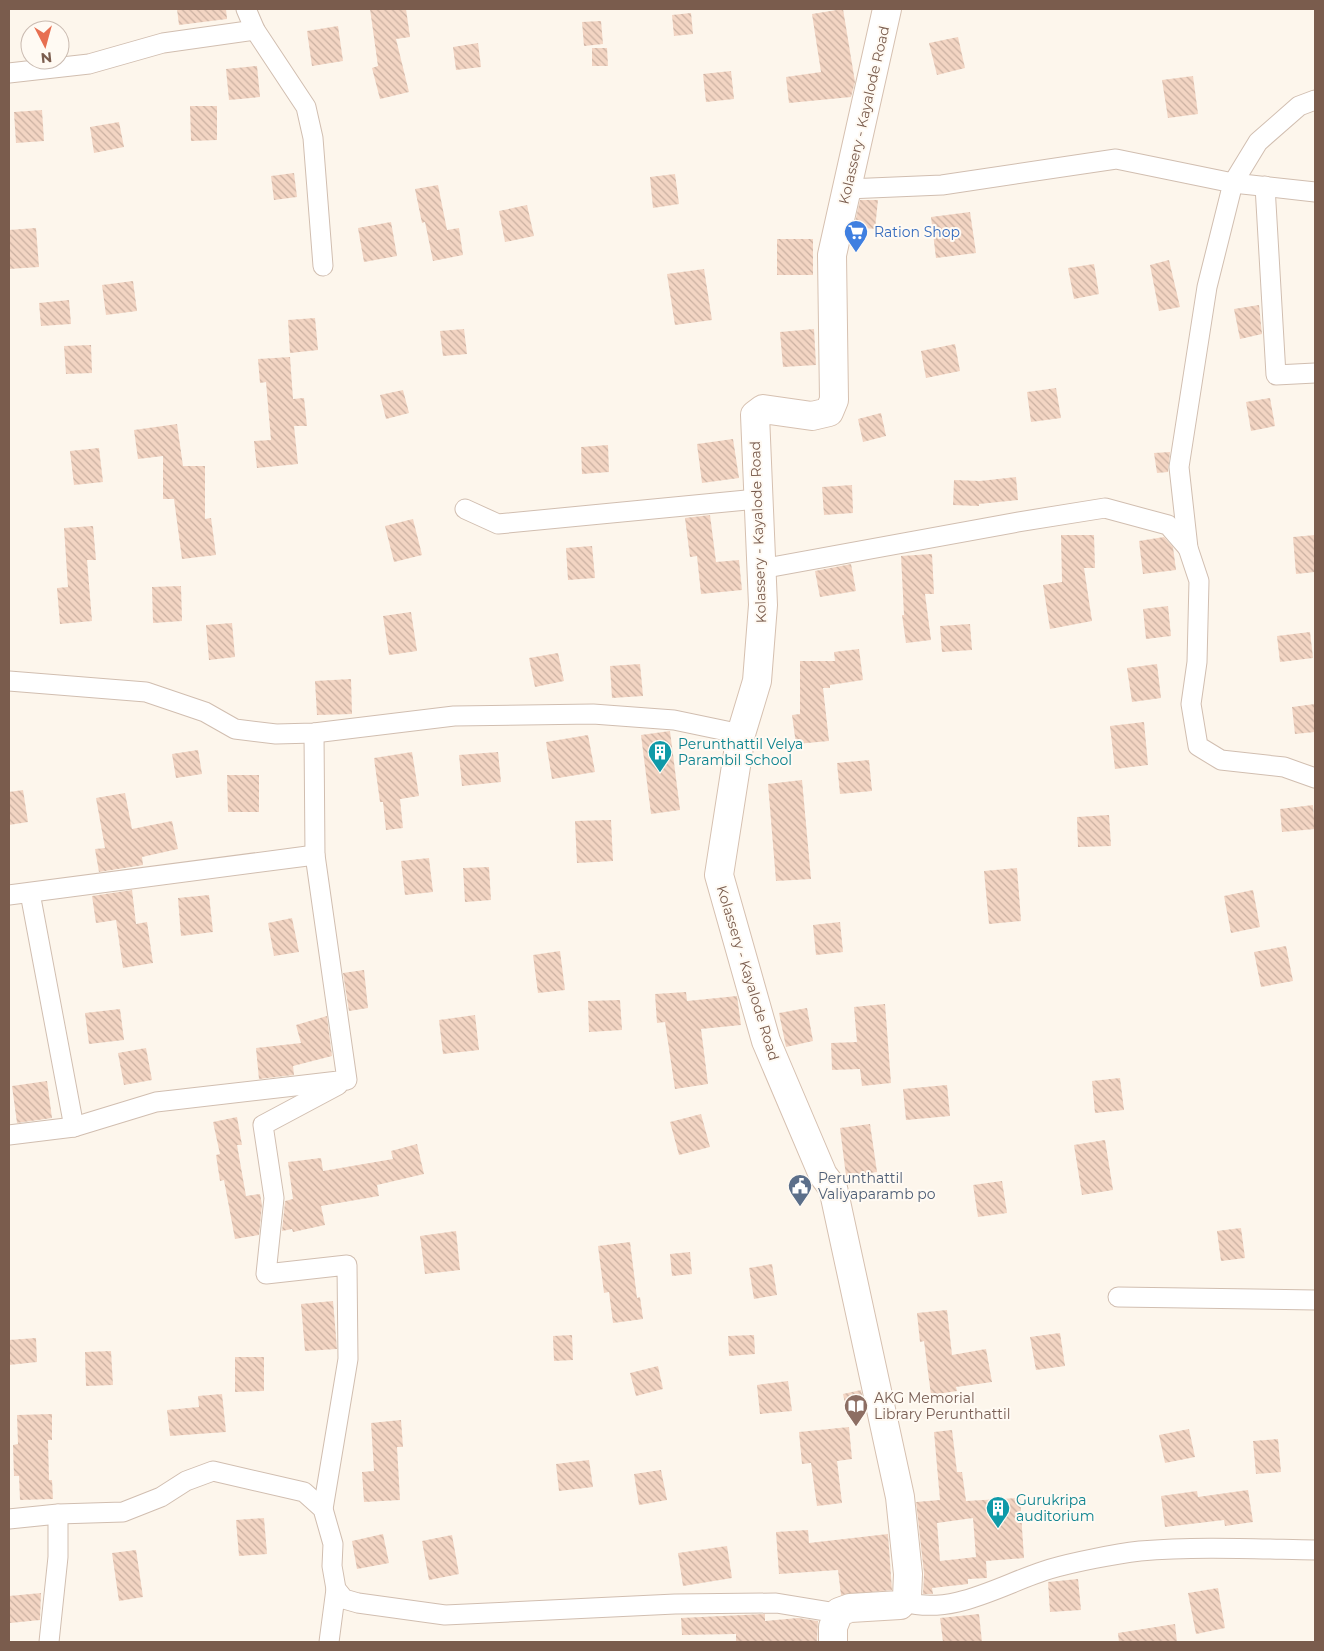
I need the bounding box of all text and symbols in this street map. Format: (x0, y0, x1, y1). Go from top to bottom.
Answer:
north arrow (20, 20, 70, 70)
street label: Kolassery - Kayalode Road (835, 24, 893, 206)
text: N (40, 48, 53, 67)
supermarket icon: Ration Shop (843, 219, 869, 253)
place label: Ration Shop (874, 223, 960, 241)
street label: Kolassery - Kayalode Road (746, 441, 770, 623)
place label: Perunthattil Velya Parambil School (678, 735, 803, 769)
building icon: Perunthattil Velya Parambil School (647, 739, 673, 773)
street label: Kolassery - Kayalode Road (713, 883, 783, 1063)
place label: Perunthattil Valiyaparamb po (818, 1169, 936, 1203)
public building icon: Perunthattil Valiyaparamb po (787, 1173, 813, 1207)
place label: AKG Memorial Library Perunthattil (874, 1389, 1011, 1423)
library icon: AKG Memorial Library Perunthattil (843, 1393, 869, 1427)
place label: Gurukripa auditorium (1016, 1491, 1095, 1525)
building icon: Gurukripa auditorium (985, 1495, 1011, 1529)

